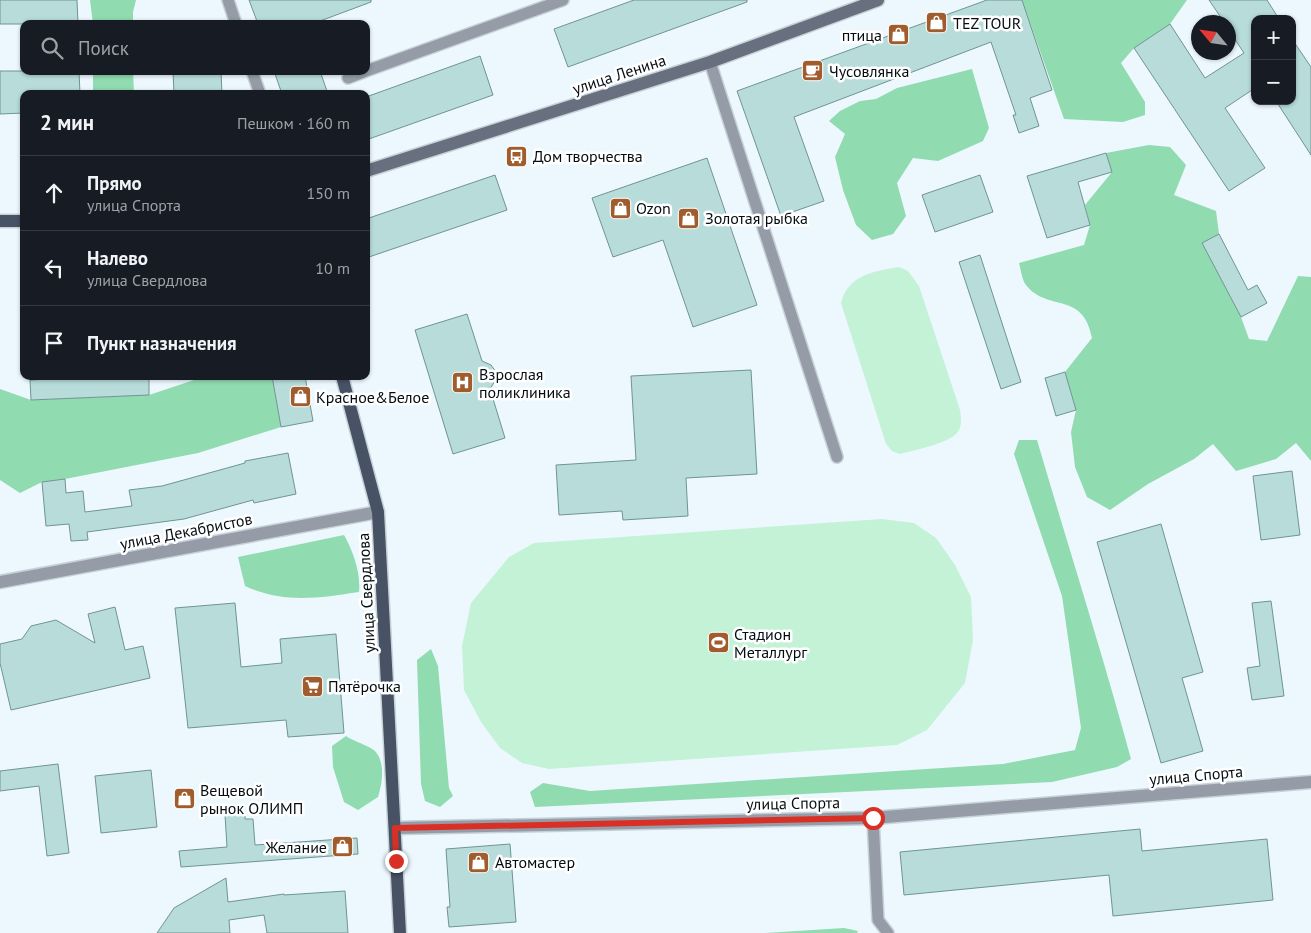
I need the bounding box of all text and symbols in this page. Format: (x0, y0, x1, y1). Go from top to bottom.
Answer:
shop icon: TEZ TOUR (925, 11, 949, 35)
place label: TEZ TOUR (953, 13, 1021, 33)
north arrow (1191, 15, 1236, 60)
map controls (1251, 15, 1296, 105)
button: + (1251, 15, 1296, 60)
search box (20, 20, 370, 75)
shop icon: птица (886, 23, 910, 47)
place label: птица (842, 25, 882, 45)
icon: search (38, 34, 66, 62)
text: Поиск (78, 36, 129, 60)
street label: улица Ленина (570, 50, 668, 98)
cafe icon: Чусовлянка (801, 59, 825, 83)
button: − (1251, 60, 1296, 105)
place label: Чусовлянка (829, 61, 909, 81)
text: 2 мин (40, 109, 94, 136)
text: Пешком · 160 m (237, 113, 350, 133)
bus stop icon: Дом творчества (505, 144, 529, 168)
place label: Дом творчества (533, 146, 643, 166)
text: Прямо (87, 171, 142, 195)
icon: ahead (40, 179, 68, 207)
text: 150 m (307, 183, 350, 203)
text: улица Спорта (87, 195, 181, 215)
shop icon: Ozon (608, 196, 632, 220)
place label: Ozon (636, 198, 671, 218)
shop icon: Золотая рыбка (677, 206, 701, 230)
place label: Золотая рыбка (705, 208, 808, 228)
text: Налево (87, 246, 148, 270)
icon: left (40, 254, 68, 282)
text: 10 m (315, 258, 350, 278)
text: улица Свердлова (87, 270, 207, 290)
icon: arrive (40, 329, 68, 357)
text: Пункт назначения (87, 331, 237, 355)
place label: Взрослая поликлиника (479, 364, 571, 402)
hospital icon: Взрослая поликлиника (451, 371, 475, 395)
shop icon: Красное&Белое (288, 385, 312, 409)
place label: Красное&Белое (316, 387, 429, 407)
street label: улица Декабристов (118, 508, 254, 554)
street label: улица Свердлова (353, 532, 379, 654)
place label: Стадион Металлург (734, 624, 807, 662)
sports icon: Стадион Металлург (706, 631, 730, 655)
supermarket icon: Пятёрочка (300, 674, 324, 698)
place label: Пятёрочка (328, 676, 401, 696)
street label: улица Спорта (1148, 761, 1244, 789)
place label: Вещевой рынок ОЛИМП (200, 780, 303, 818)
shop icon: Вещевой рынок ОЛИМП (172, 787, 196, 811)
street label: улица Спорта (746, 792, 840, 814)
route start (862, 807, 885, 830)
shop icon: Желание (331, 835, 355, 859)
place label: Желание (264, 837, 327, 857)
route end (385, 850, 408, 873)
shop icon: Автомастер (467, 850, 491, 874)
place label: Автомастер (495, 852, 575, 872)

